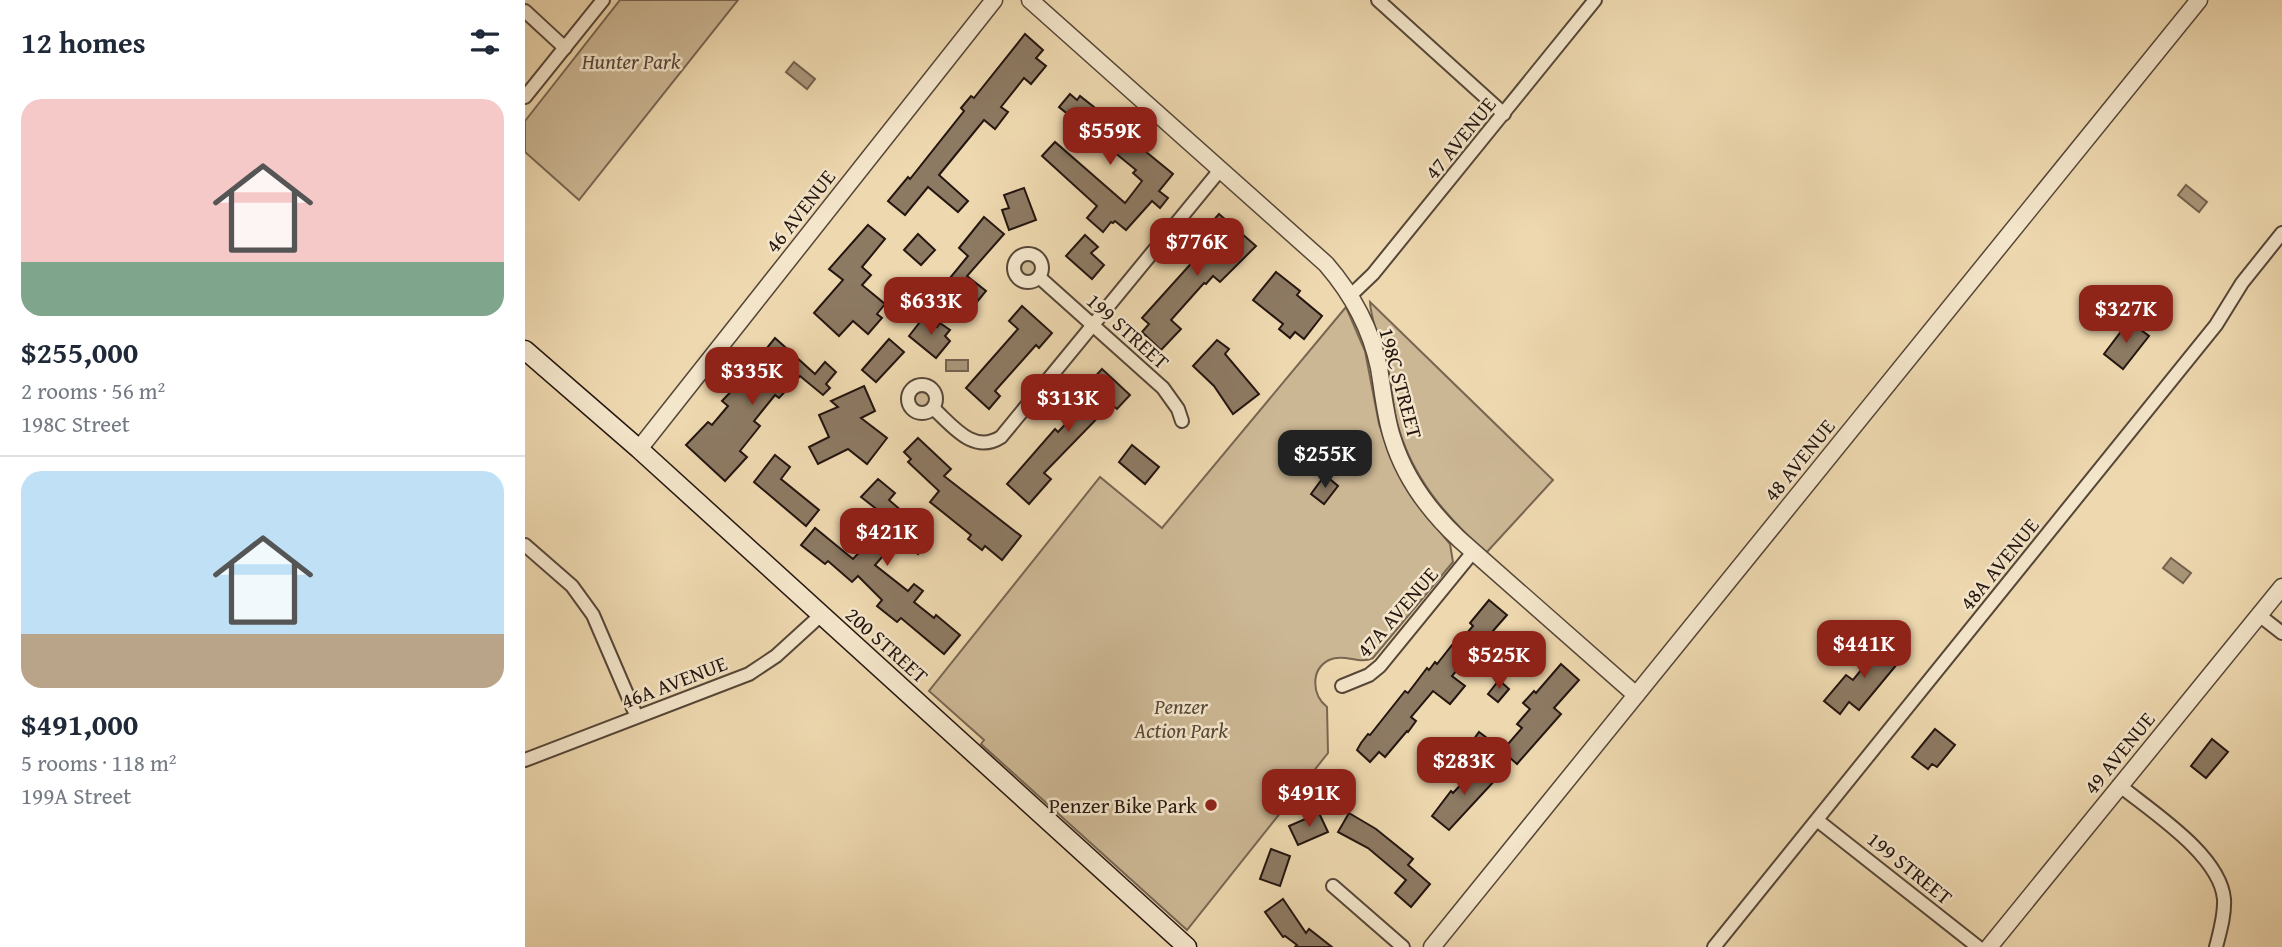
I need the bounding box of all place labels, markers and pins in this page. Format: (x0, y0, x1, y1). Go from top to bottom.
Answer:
pin: $559K (1061, 108, 1159, 167)
pin: $776K (1148, 218, 1246, 278)
pin: $633K (882, 278, 980, 337)
pin: $327K (2077, 286, 2175, 345)
pin: $335K (703, 348, 801, 407)
pin: $313K (1019, 374, 1117, 434)
pin: $255K (1276, 430, 1374, 490)
pin: $421K (838, 508, 936, 568)
pin: $441K (1815, 620, 1913, 680)
pin: $525K (1450, 632, 1548, 691)
pin: $283K (1415, 738, 1513, 797)
pin: $491K (1260, 770, 1358, 829)
place label: Penzer Bike Park (1049, 790, 1197, 821)
marker: Penzer Bike Park (1203, 797, 1219, 813)

